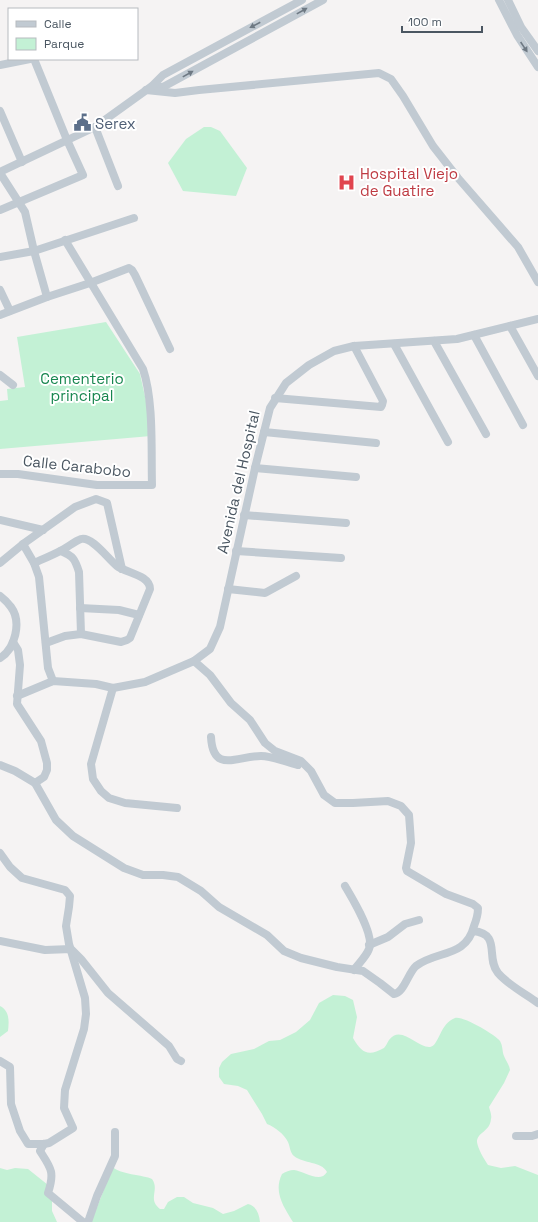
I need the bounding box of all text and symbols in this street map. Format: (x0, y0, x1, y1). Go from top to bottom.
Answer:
legend (8, 8, 138, 60)
one-way arrow (296, 8, 308, 15)
scale bar (402, 8, 482, 34)
text: 100 m (408, 14, 442, 30)
text: Calle (44, 16, 72, 32)
one-way arrow (249, 22, 261, 28)
text: Parque (44, 36, 84, 52)
one-way arrow (520, 41, 528, 52)
one-way arrow (182, 70, 194, 77)
public building icon: Serex (72, 113, 92, 133)
place label: Serex (95, 114, 136, 133)
place label: Hospital Viejo de Guatire (360, 164, 458, 200)
hospital icon: Hospital Viejo de Guatire (337, 172, 357, 192)
park label: Cementerio principal (40, 369, 124, 405)
street label: Avenida del Hospital (212, 409, 264, 555)
street label: Calle Carabobo (22, 451, 132, 481)

